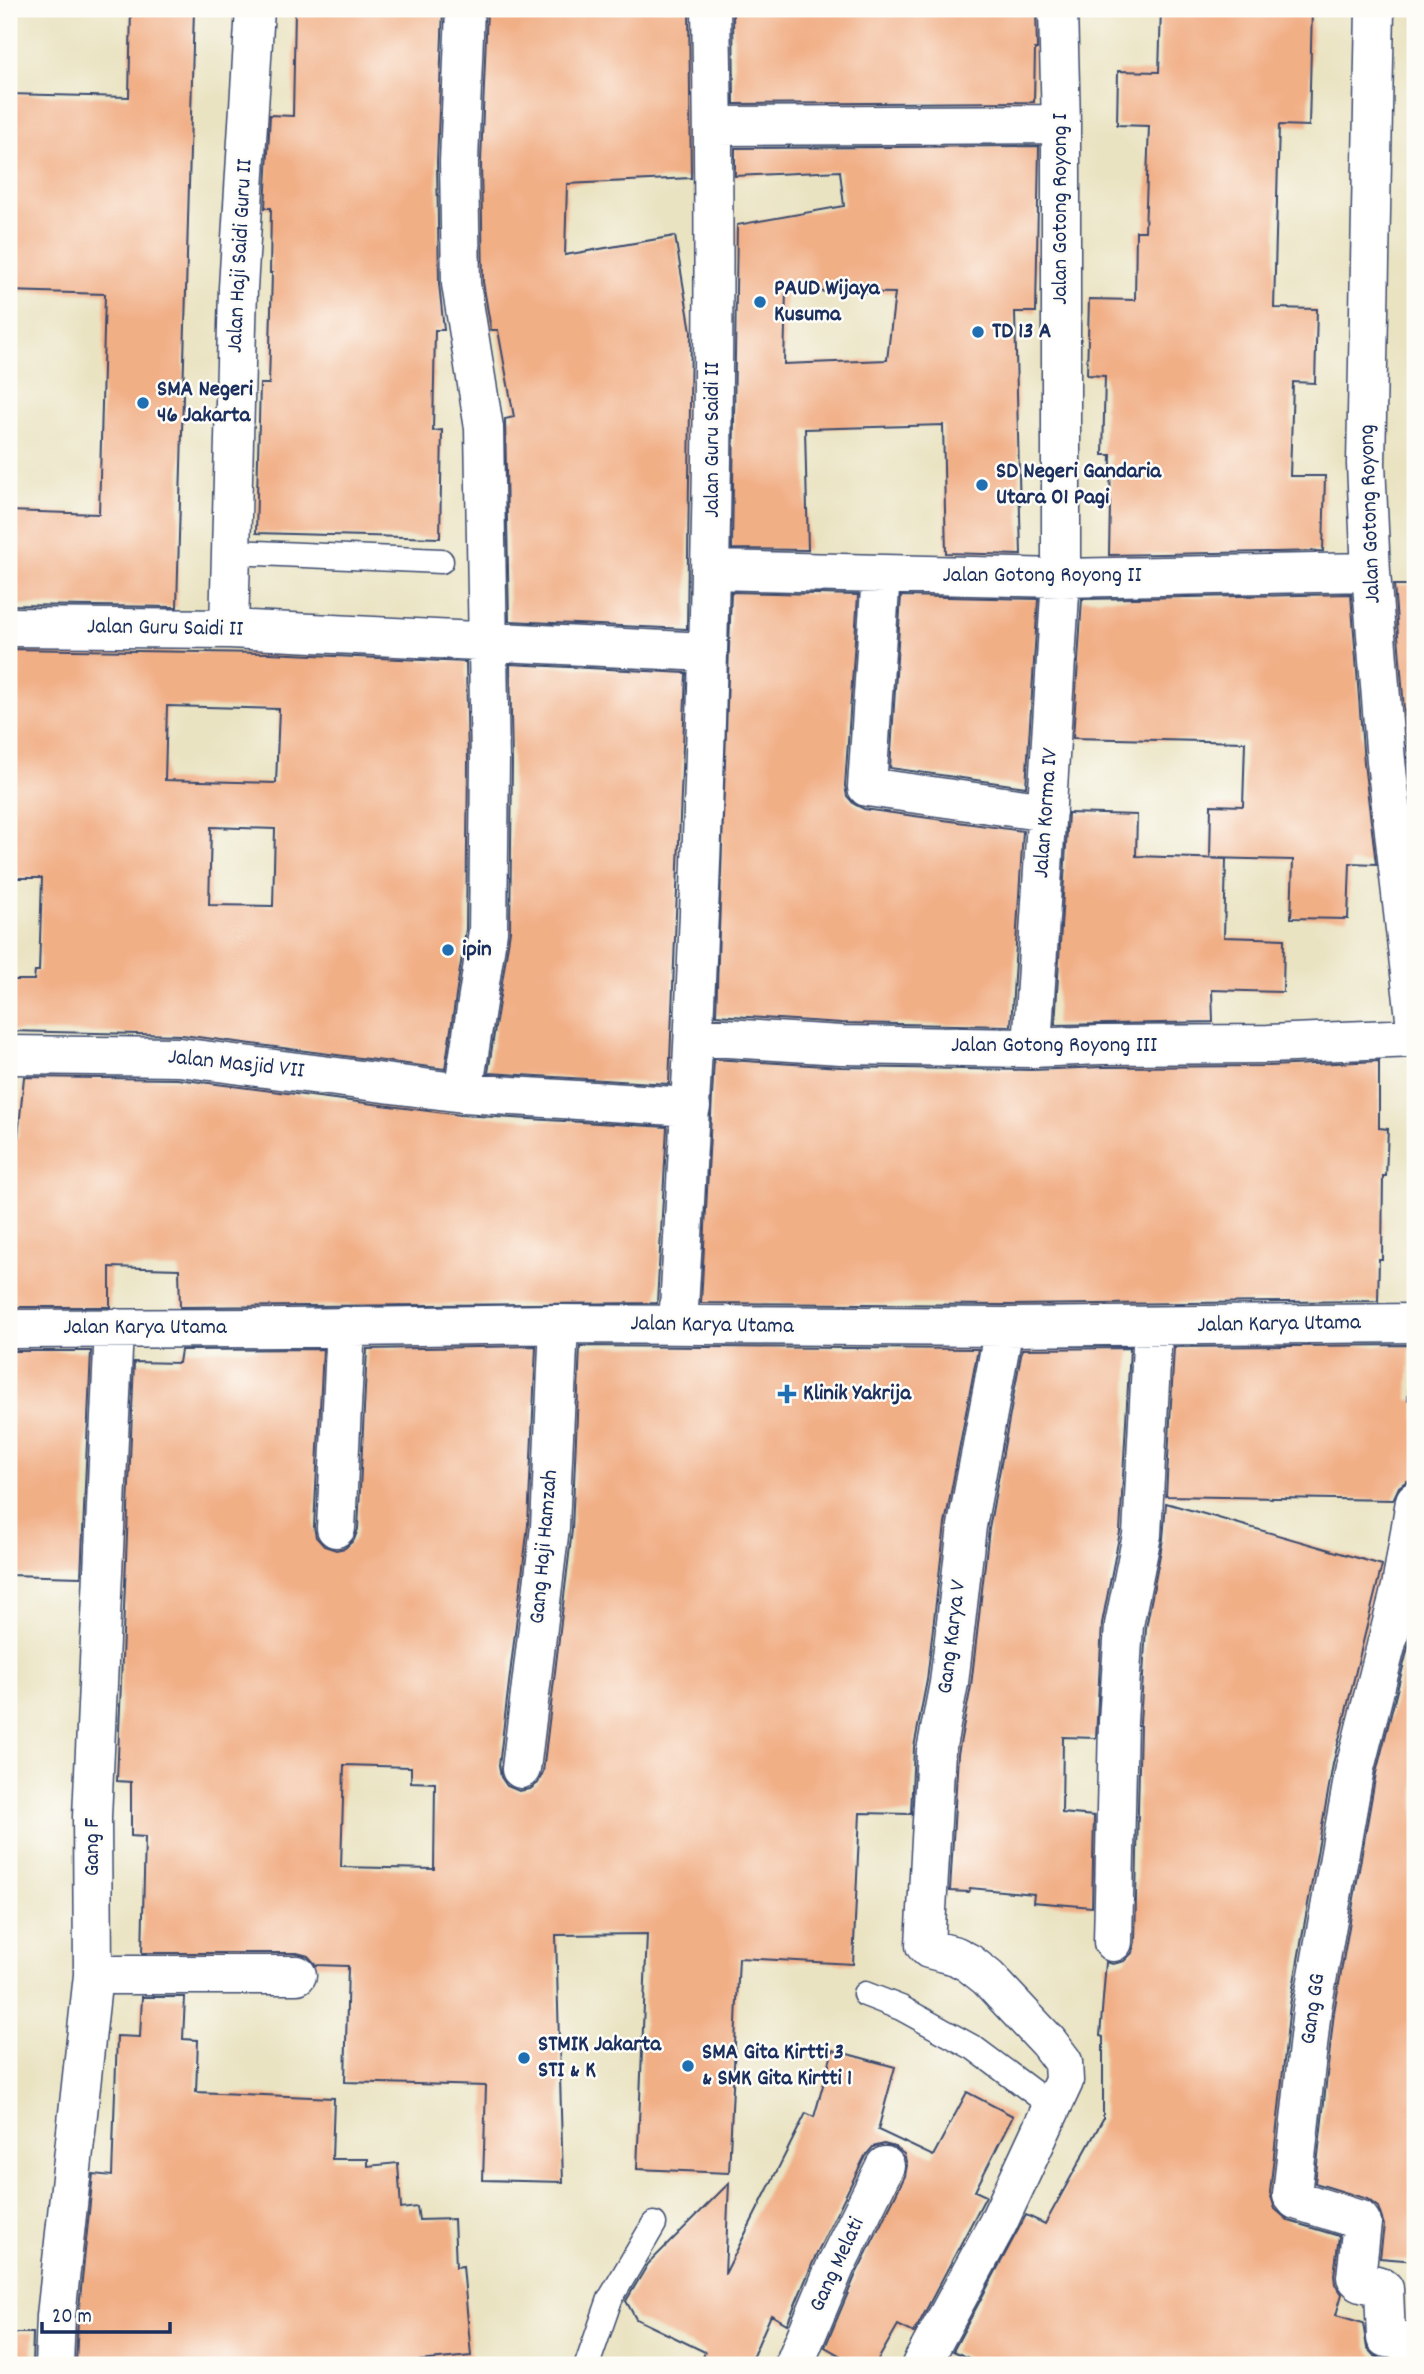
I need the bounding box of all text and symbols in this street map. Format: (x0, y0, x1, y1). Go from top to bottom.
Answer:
street label: Jalan Gotong Royong I (1045, 113, 1078, 305)
street label: Jalan Haji Saidi Guru II (219, 158, 263, 354)
place label: PAUD Wijaya Kusuma (774, 273, 881, 332)
marker: PAUD Wijaya Kusuma (752, 294, 768, 310)
place label: TD 13 A (992, 316, 1051, 349)
marker: TD 13 A (970, 324, 986, 340)
street label: Jalan Guru Saidi II (697, 362, 730, 518)
place label: SMA Negeri 46 Jakarta (157, 374, 254, 433)
marker: SMA Negeri 46 Jakarta (135, 395, 151, 411)
street label: Jalan Gotong Royong (1351, 424, 1391, 604)
place label: SD Negeri Gandaria Utara 01 Pagi (996, 456, 1162, 515)
marker: SD Negeri Gandaria Utara 01 Pagi (974, 477, 990, 493)
street label: Jalan Gotong Royong II (942, 560, 1142, 593)
street label: Jalan Guru Saidi II (87, 611, 243, 647)
street label: Jalan Korma IV (1026, 747, 1068, 879)
place label: ipin (462, 934, 492, 967)
marker: ipin (440, 942, 456, 958)
street label: Jalan Gotong Royong III (951, 1030, 1157, 1063)
street label: Jalan Masjid VII (166, 1041, 306, 1089)
street label: Jalan Karya Utama (1197, 1307, 1362, 1343)
street label: Jalan Karya Utama (630, 1308, 795, 1344)
street label: Jalan Karya Utama (63, 1312, 228, 1345)
place label: Klinik Yakrija (803, 1378, 912, 1411)
marker: Klinik Yakrija (777, 1384, 797, 1404)
street label: Gang Haji Hamzah (522, 1468, 568, 1626)
street label: Gang Karya V (930, 1578, 976, 1696)
street label: Gang F (77, 1817, 110, 1876)
street label: Gang GG (1293, 1971, 1335, 2047)
place label: STMIK Jakarta STI & K (538, 2029, 662, 2088)
place label: SMA Gita Kirtti 3 & SMK Gita Kirtti 1 (702, 2037, 852, 2096)
marker: STMIK Jakarta STI & K (516, 2050, 532, 2066)
marker: SMA Gita Kirtti 3 & SMK Gita Kirtti 1 (680, 2058, 696, 2074)
street label: Gang Melati (802, 2212, 874, 2318)
scale bar (42, 2290, 170, 2334)
text: 20 m (52, 2303, 92, 2333)

